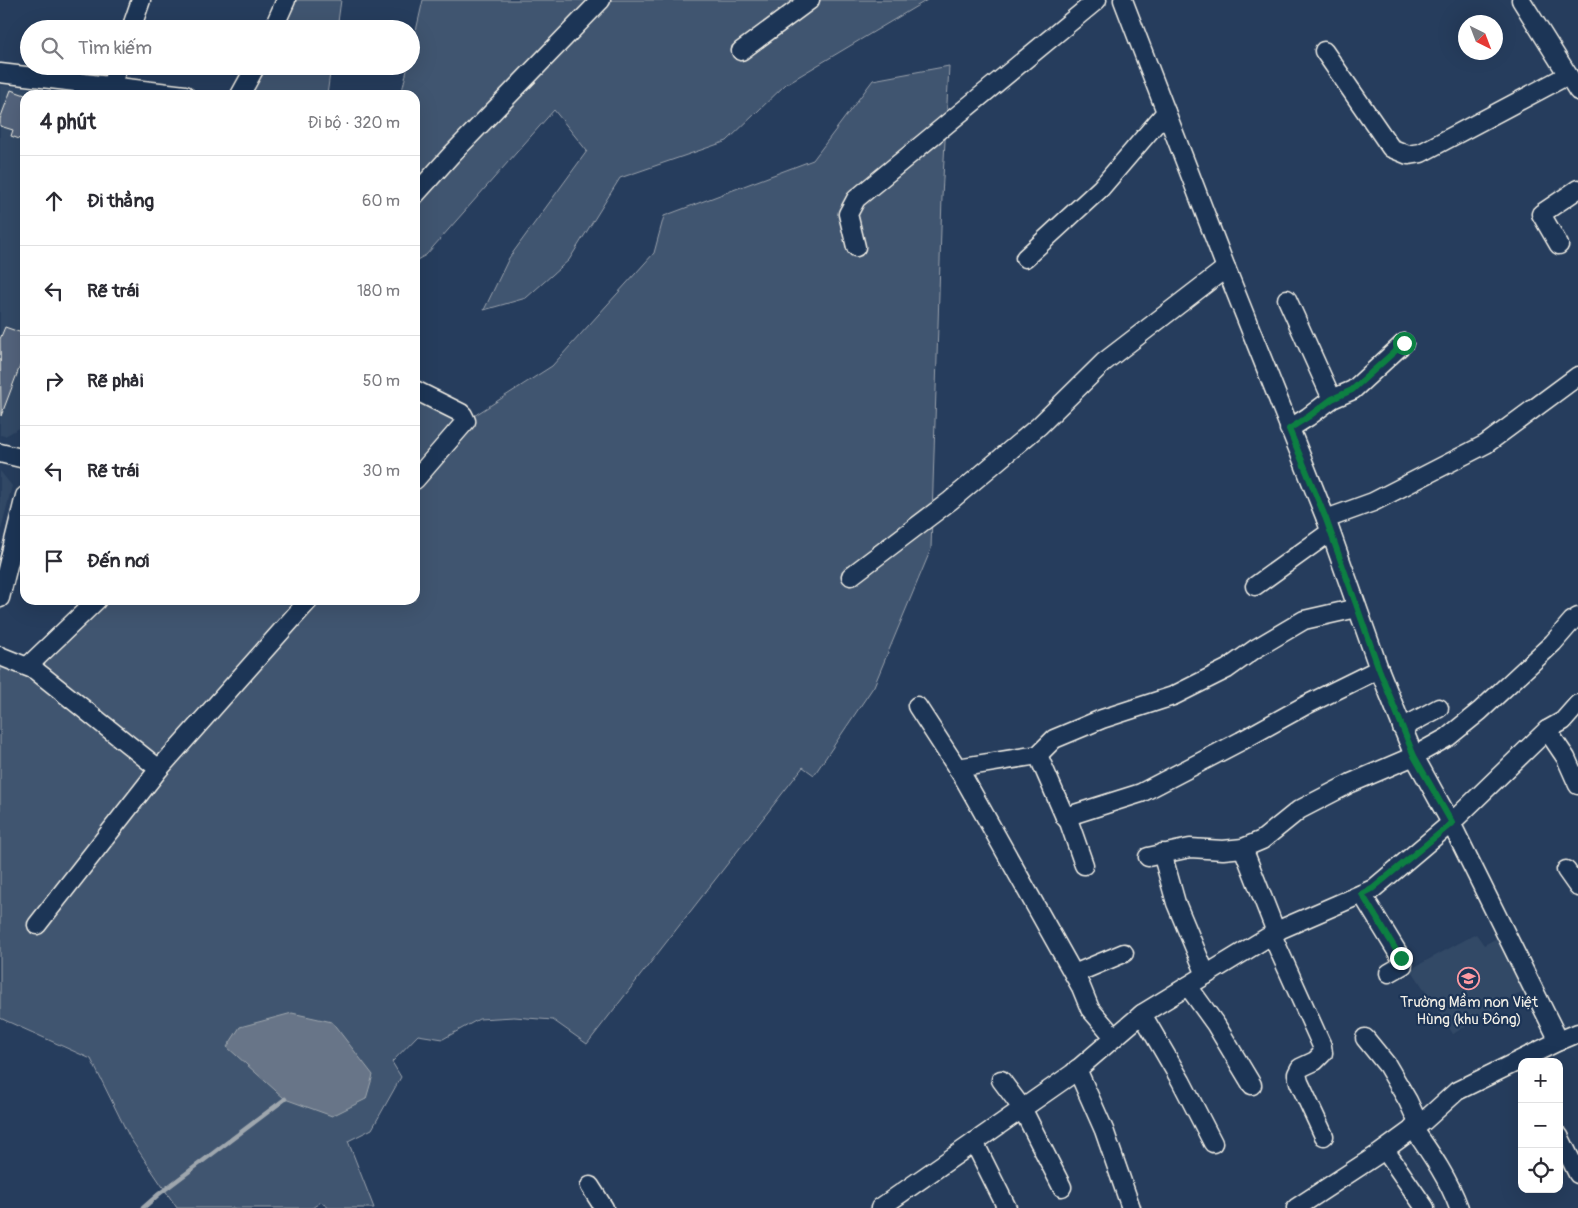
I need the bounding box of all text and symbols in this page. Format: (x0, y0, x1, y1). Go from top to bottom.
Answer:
north arrow (1458, 15, 1503, 60)
search box (20, 20, 420, 75)
icon: search (38, 34, 66, 62)
text: Tìm kiếm (78, 36, 152, 60)
text: 4 phút (40, 109, 96, 136)
text: Đi bộ · 320 m (308, 113, 400, 133)
icon: ahead (40, 187, 68, 215)
text: Đi thẳng (87, 189, 154, 213)
text: 60 m (362, 191, 400, 211)
icon: left (40, 277, 68, 305)
text: Rẽ trái (87, 279, 139, 303)
text: 180 m (357, 281, 400, 301)
route start (1393, 332, 1416, 355)
icon: right (40, 367, 68, 395)
text: Rẽ phải (87, 369, 143, 393)
text: 50 m (363, 371, 400, 391)
icon: left (40, 457, 68, 485)
text: Rẽ trái (87, 459, 139, 483)
text: 30 m (362, 461, 400, 481)
icon: arrive (40, 547, 68, 575)
text: Đến nơi (87, 549, 149, 573)
route end (1390, 947, 1413, 970)
school or university icon: Trường Mầm non Việt Hùng (khu Đông) (1457, 967, 1481, 991)
place label: Trường Mầm non Việt Hùng (khu Đông) (1400, 992, 1539, 1029)
map controls (1518, 1058, 1563, 1193)
button: + (1518, 1058, 1563, 1103)
button: − (1518, 1103, 1563, 1148)
button: locate (1518, 1148, 1563, 1193)

